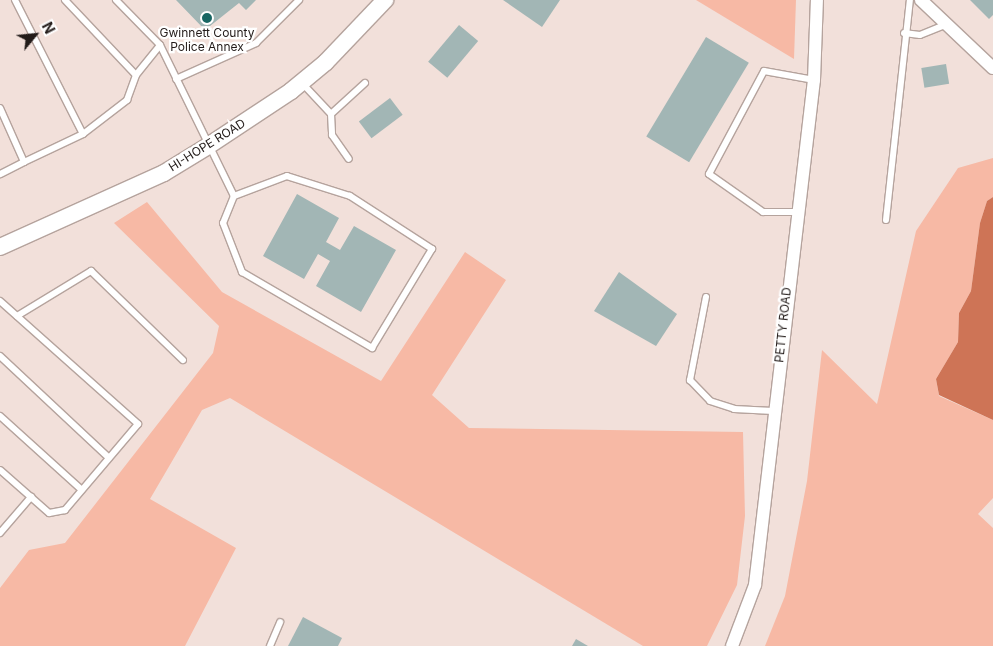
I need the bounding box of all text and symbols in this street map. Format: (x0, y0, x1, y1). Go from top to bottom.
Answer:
north arrow (10, 10, 60, 60)
marker: Gwinnett County Police Annex (201, 12, 213, 24)
text: N (39, 19, 59, 36)
place label: Gwinnett County Police Annex (160, 26, 254, 54)
street label: HI-HOPE ROAD (166, 116, 248, 174)
street label: PETTY ROAD (772, 287, 794, 363)

